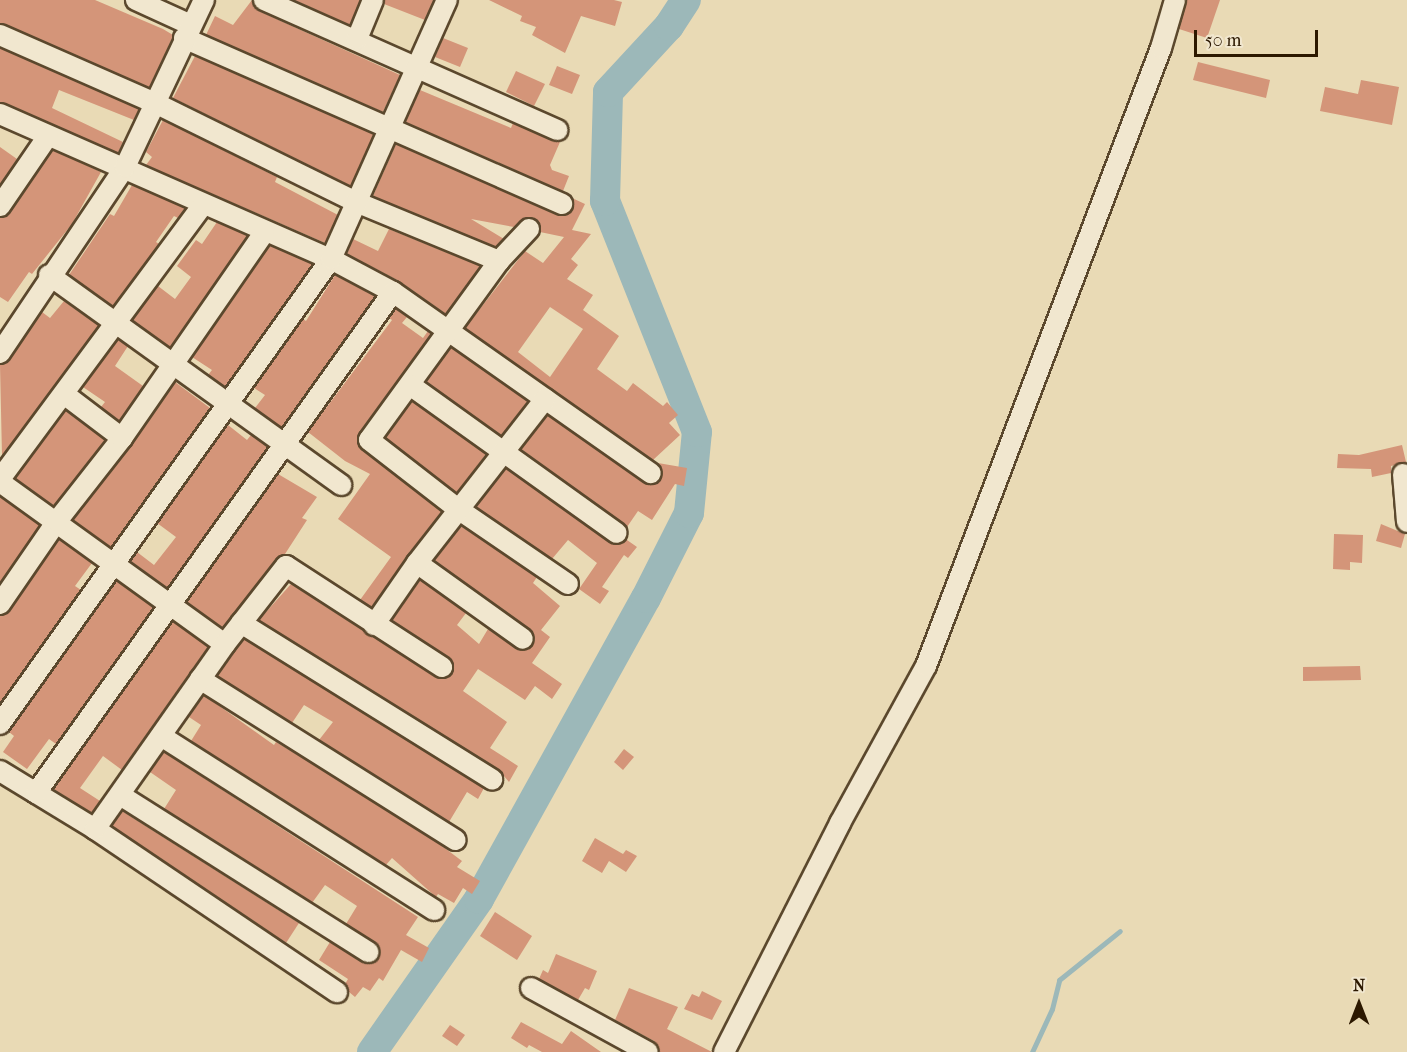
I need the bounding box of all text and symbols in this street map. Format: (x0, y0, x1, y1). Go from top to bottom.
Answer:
scale bar (1197, 18, 1322, 56)
text: 50 m (1205, 30, 1241, 51)
north arrow (1329, 974, 1389, 1034)
text: N (1353, 976, 1365, 995)

